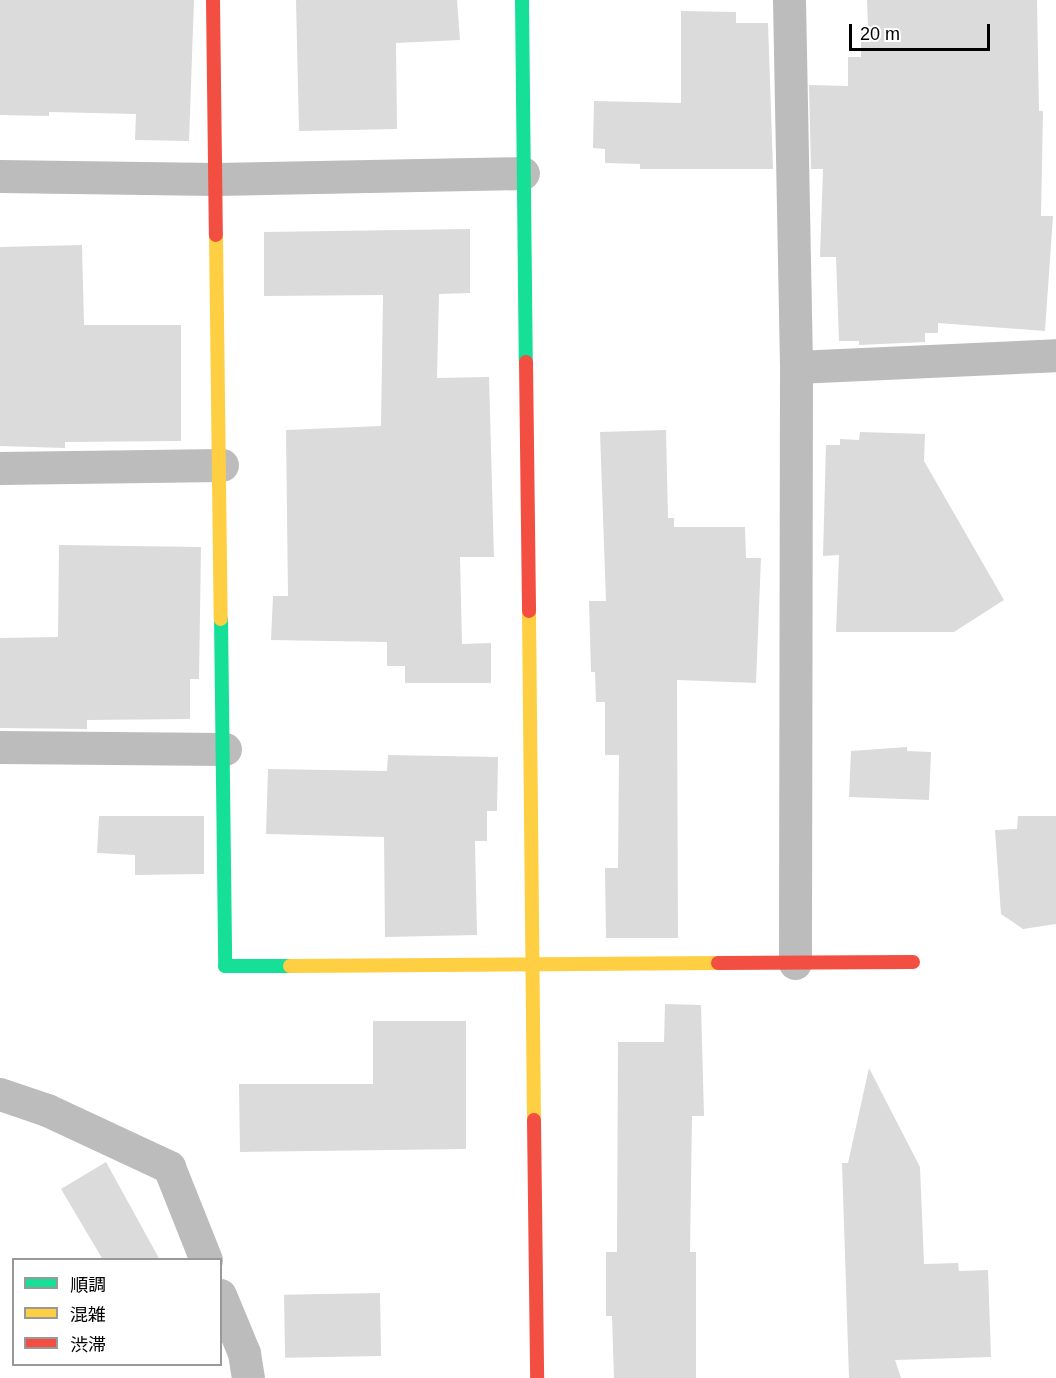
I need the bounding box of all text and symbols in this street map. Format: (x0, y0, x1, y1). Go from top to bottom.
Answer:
scale bar (852, 12, 993, 50)
text: 20 m (860, 24, 900, 44)
legend (12, 1258, 222, 1366)
text: 順調 (70, 1275, 106, 1295)
text: 混雑 (70, 1305, 106, 1325)
text: 渋滞 (70, 1335, 106, 1355)

